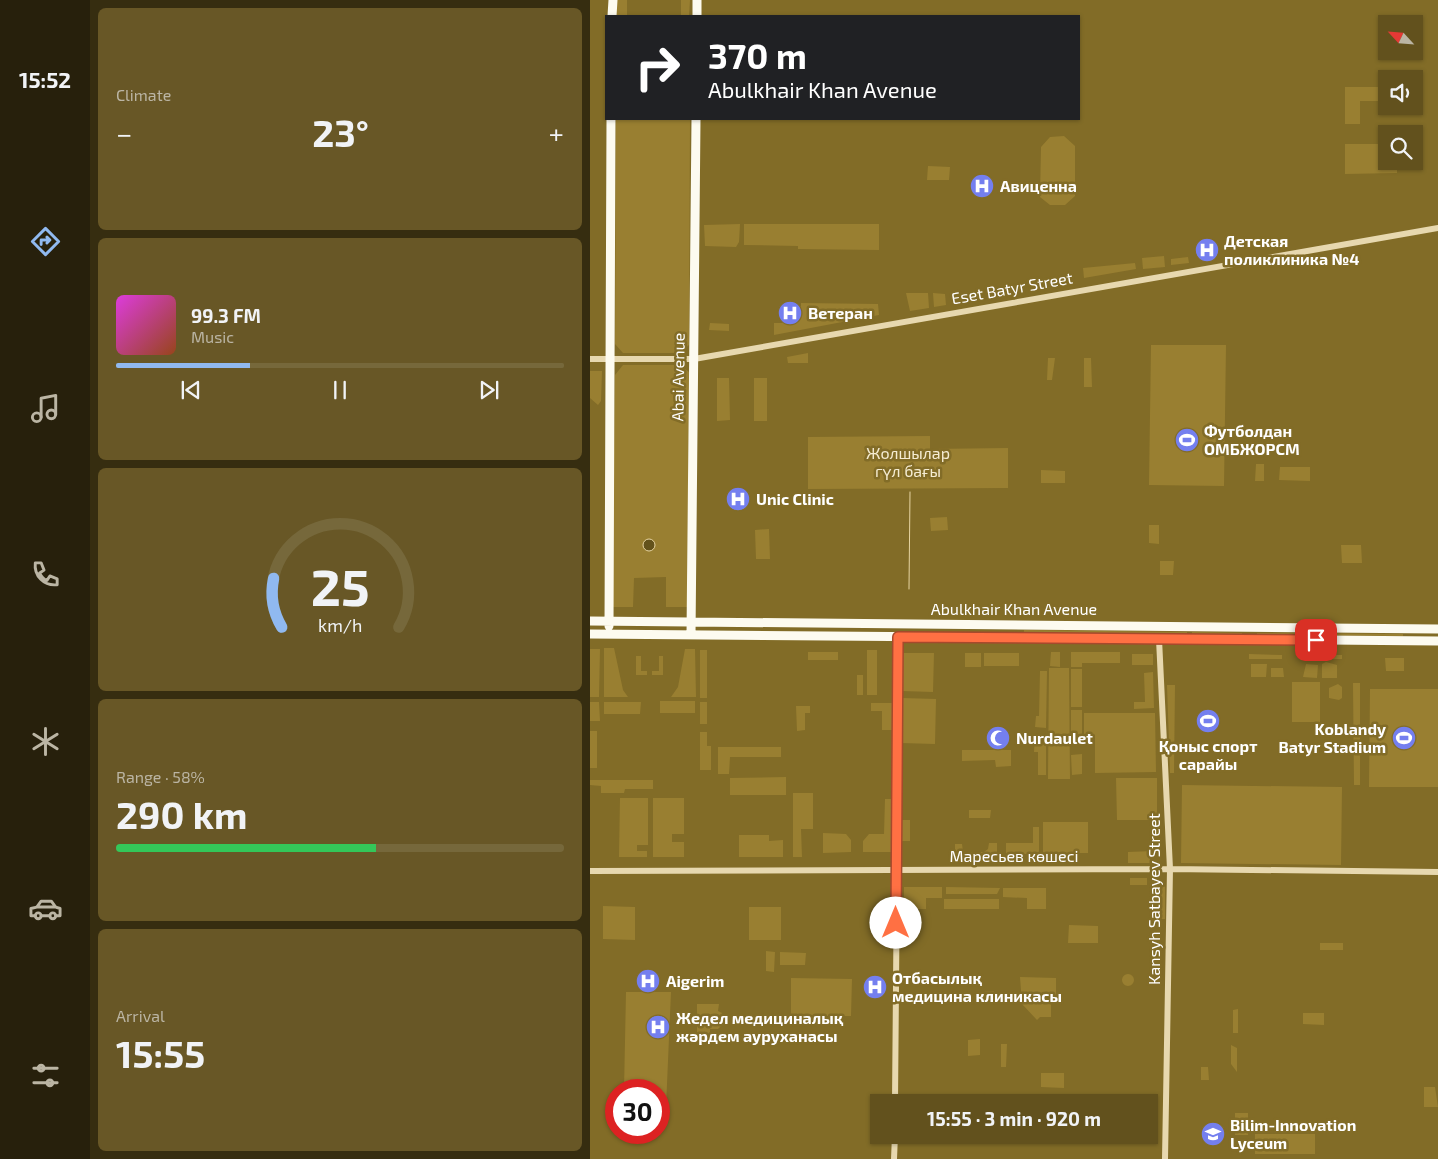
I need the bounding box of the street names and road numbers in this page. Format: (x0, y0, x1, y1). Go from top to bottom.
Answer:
street label: Eset Batyr Street (950, 267, 1074, 308)
street label: Abai Avenue (667, 333, 688, 421)
street label: Abulkhair Khan Avenue (931, 599, 1097, 618)
street label: Kansyh Satbayev Street (1144, 813, 1163, 985)
street label: Маресьев көшесі (949, 846, 1079, 865)

